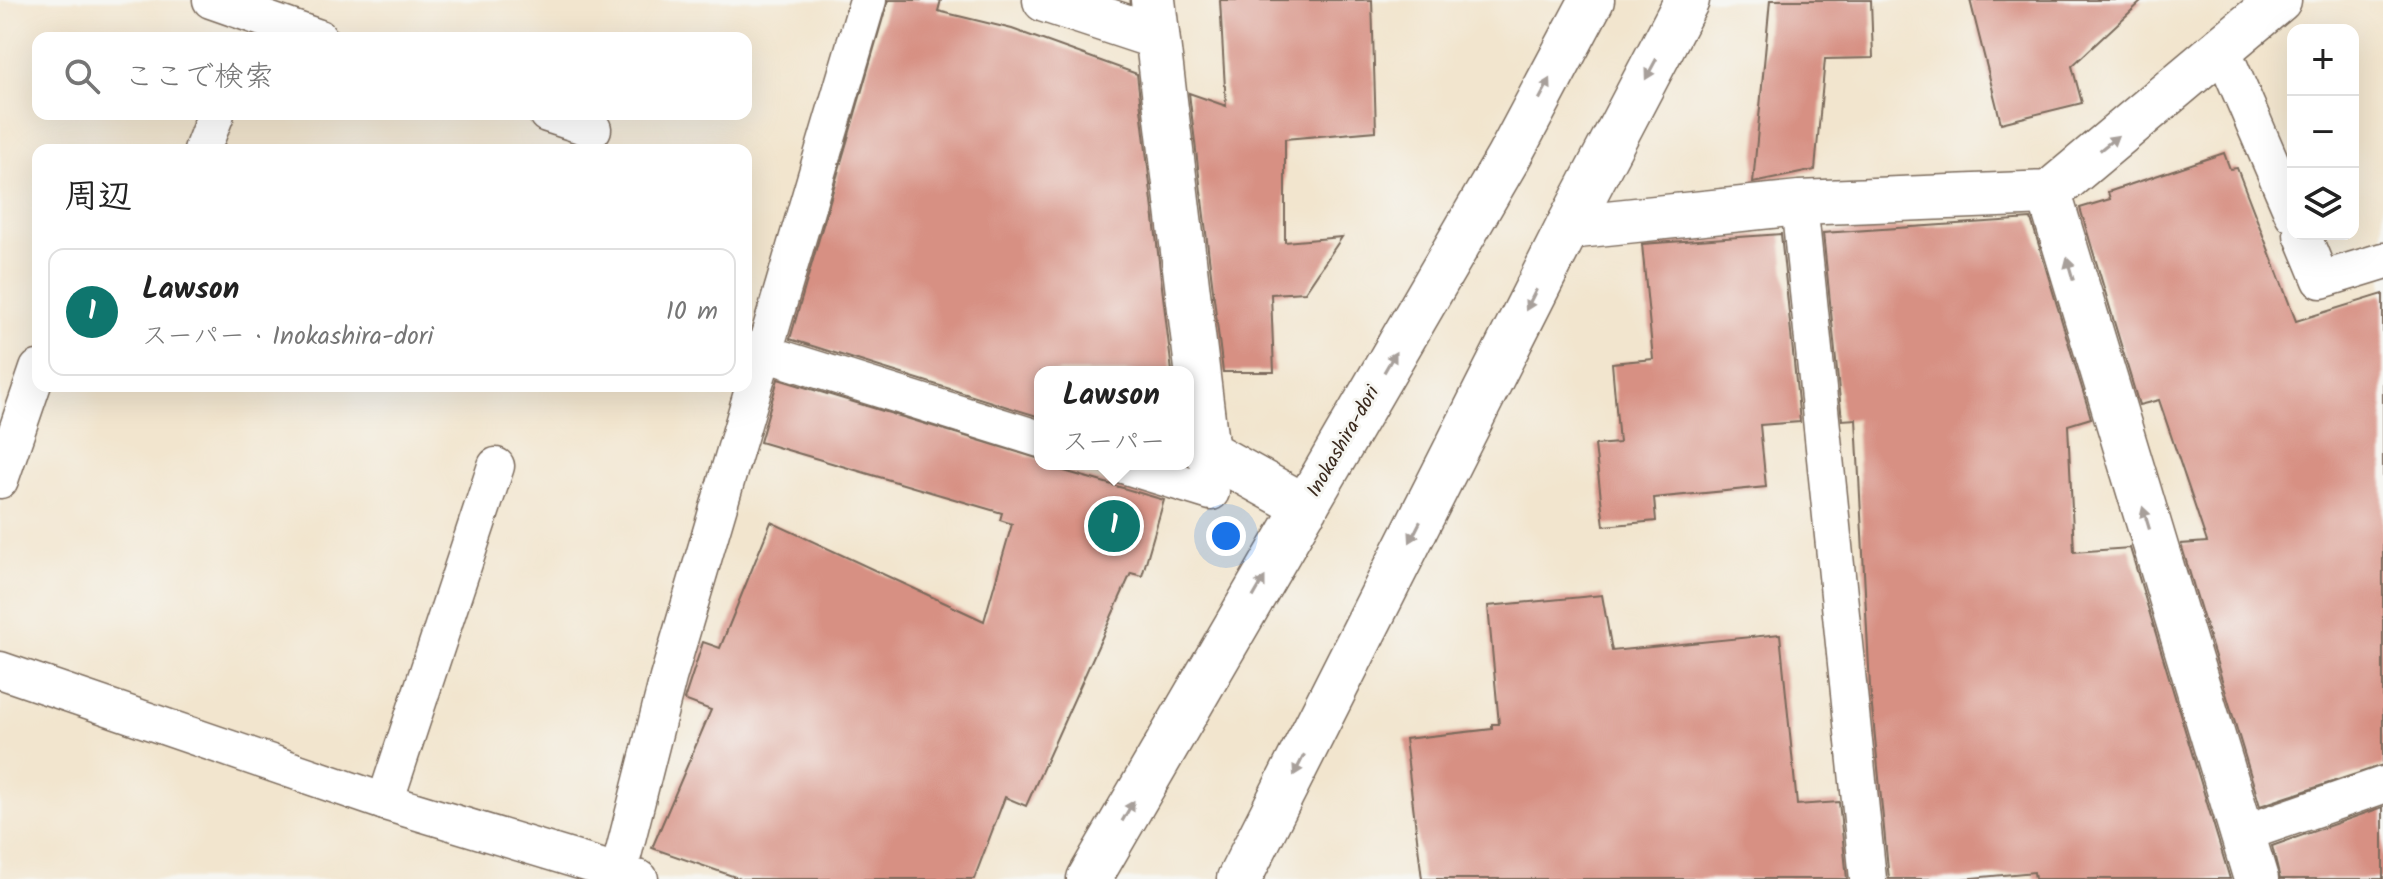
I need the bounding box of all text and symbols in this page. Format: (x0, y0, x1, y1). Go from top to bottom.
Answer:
map controls (2287, 24, 2359, 240)
button: + (2287, 24, 2359, 96)
search box (32, 32, 752, 120)
icon: search (60, 54, 104, 98)
text: ここで検索 (124, 54, 274, 102)
one-way arrow (1644, 57, 1657, 80)
one-way arrow (1538, 77, 1551, 100)
button: − (2287, 96, 2359, 168)
one-way arrow (2099, 136, 2119, 152)
button: layers (2287, 168, 2359, 240)
text: 周辺 (64, 171, 132, 225)
one-way arrow (2063, 256, 2076, 280)
text: Lawson (142, 266, 239, 314)
one-way arrow (1525, 288, 1538, 311)
text: 1 (88, 291, 96, 333)
text: 10 m (666, 291, 718, 333)
text: スーパー · Inokashira-dori (142, 316, 434, 358)
one-way arrow (1383, 351, 1397, 373)
popup (1034, 366, 1194, 470)
text: Lawson (1063, 372, 1160, 420)
street label: Inokashira-dori (1299, 379, 1390, 504)
text: スーパー (1063, 422, 1165, 464)
pin: 1 (1088, 496, 1140, 556)
one-way arrow (2139, 505, 2151, 529)
your location (1206, 516, 1246, 556)
one-way arrow (1408, 521, 1422, 544)
one-way arrow (1252, 576, 1266, 598)
one-way arrow (1292, 753, 1306, 777)
one-way arrow (1121, 800, 1135, 822)

